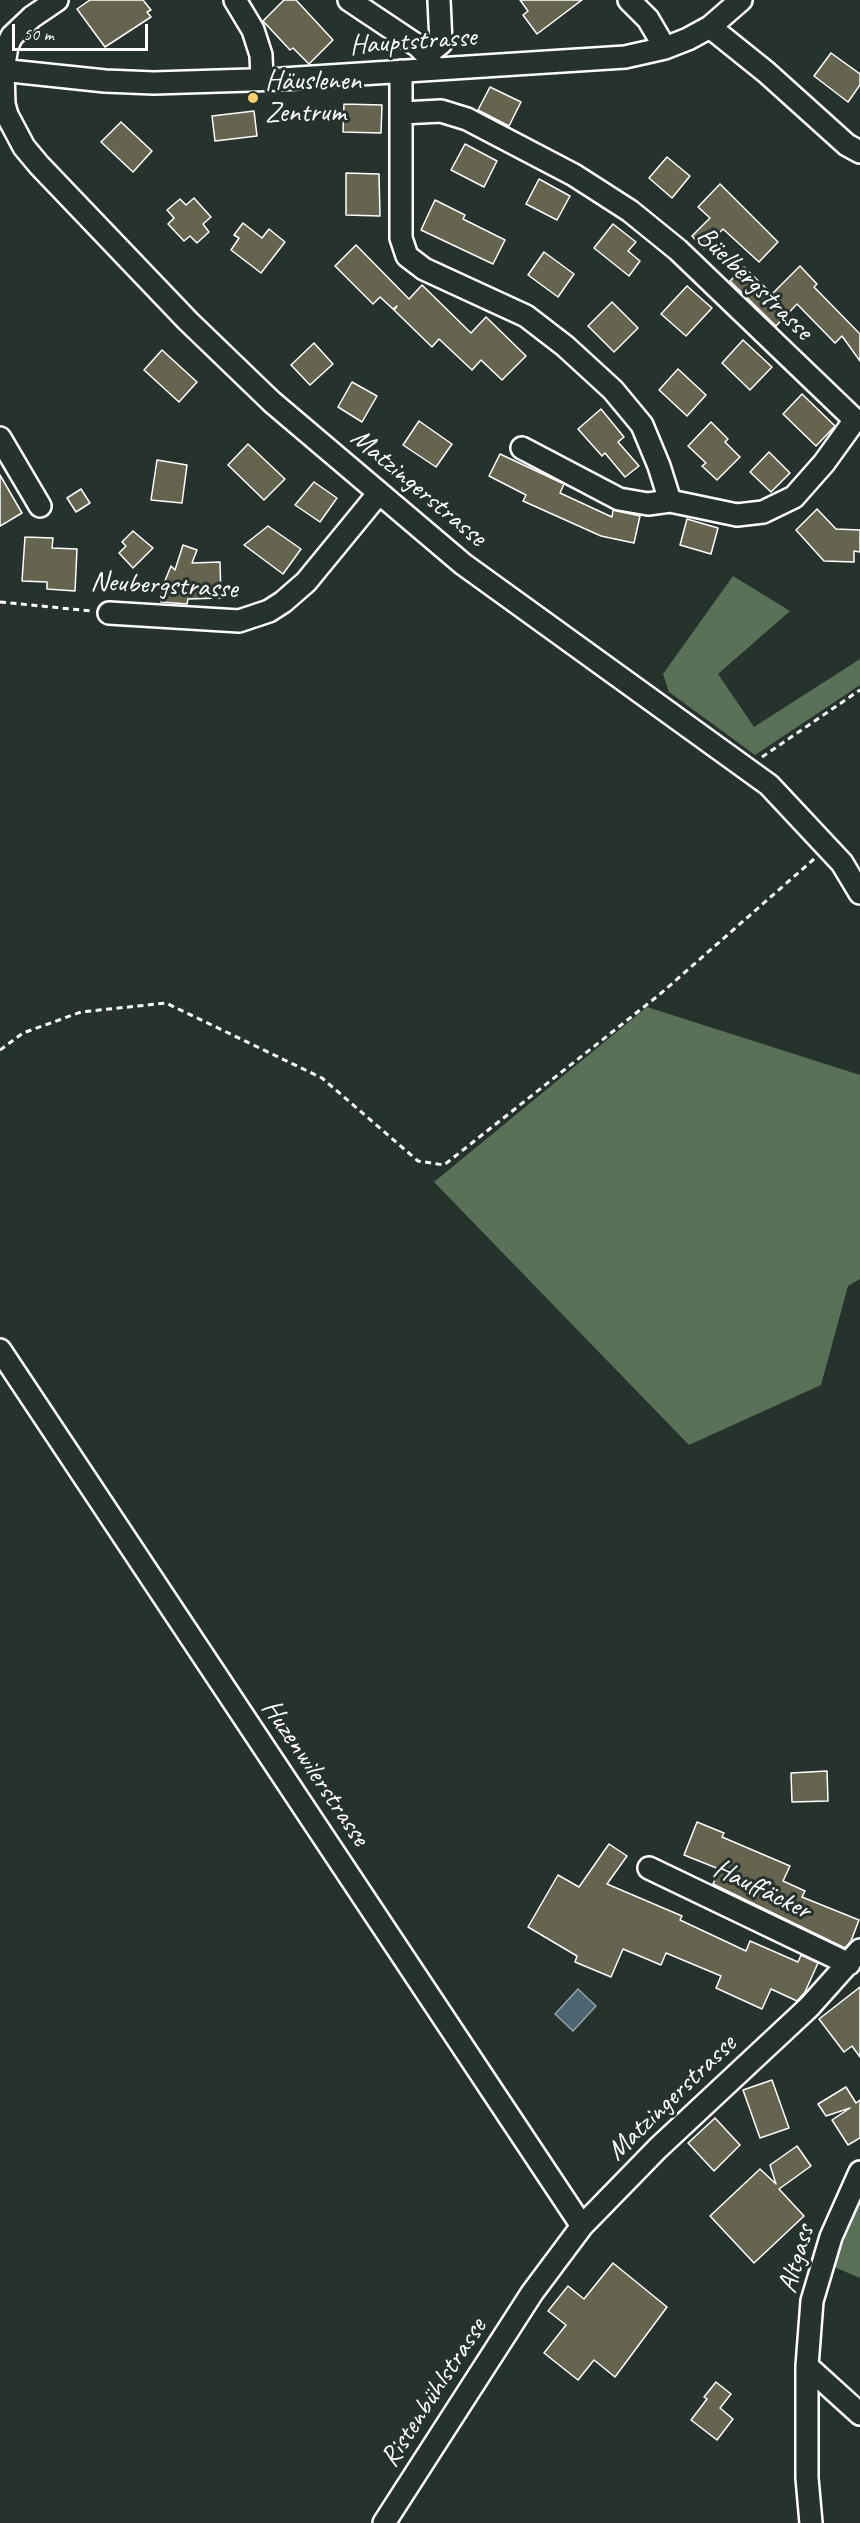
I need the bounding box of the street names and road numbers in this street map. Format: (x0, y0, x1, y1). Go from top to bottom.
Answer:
street label: Hauptstrasse (349, 21, 477, 63)
street label: Büelbergstrasse (689, 220, 819, 348)
street label: Matzingerstrasse (343, 422, 493, 554)
street label: Neubergstrasse (90, 565, 238, 607)
street label: Huzenwilerstrasse (254, 1693, 376, 1853)
street label: Hauffäcker (708, 1852, 816, 1928)
street label: Matzingerstrasse (600, 2028, 744, 2168)
street label: Altgass (771, 2221, 823, 2297)
street label: Ristenbühlstrasse (374, 2312, 494, 2474)

